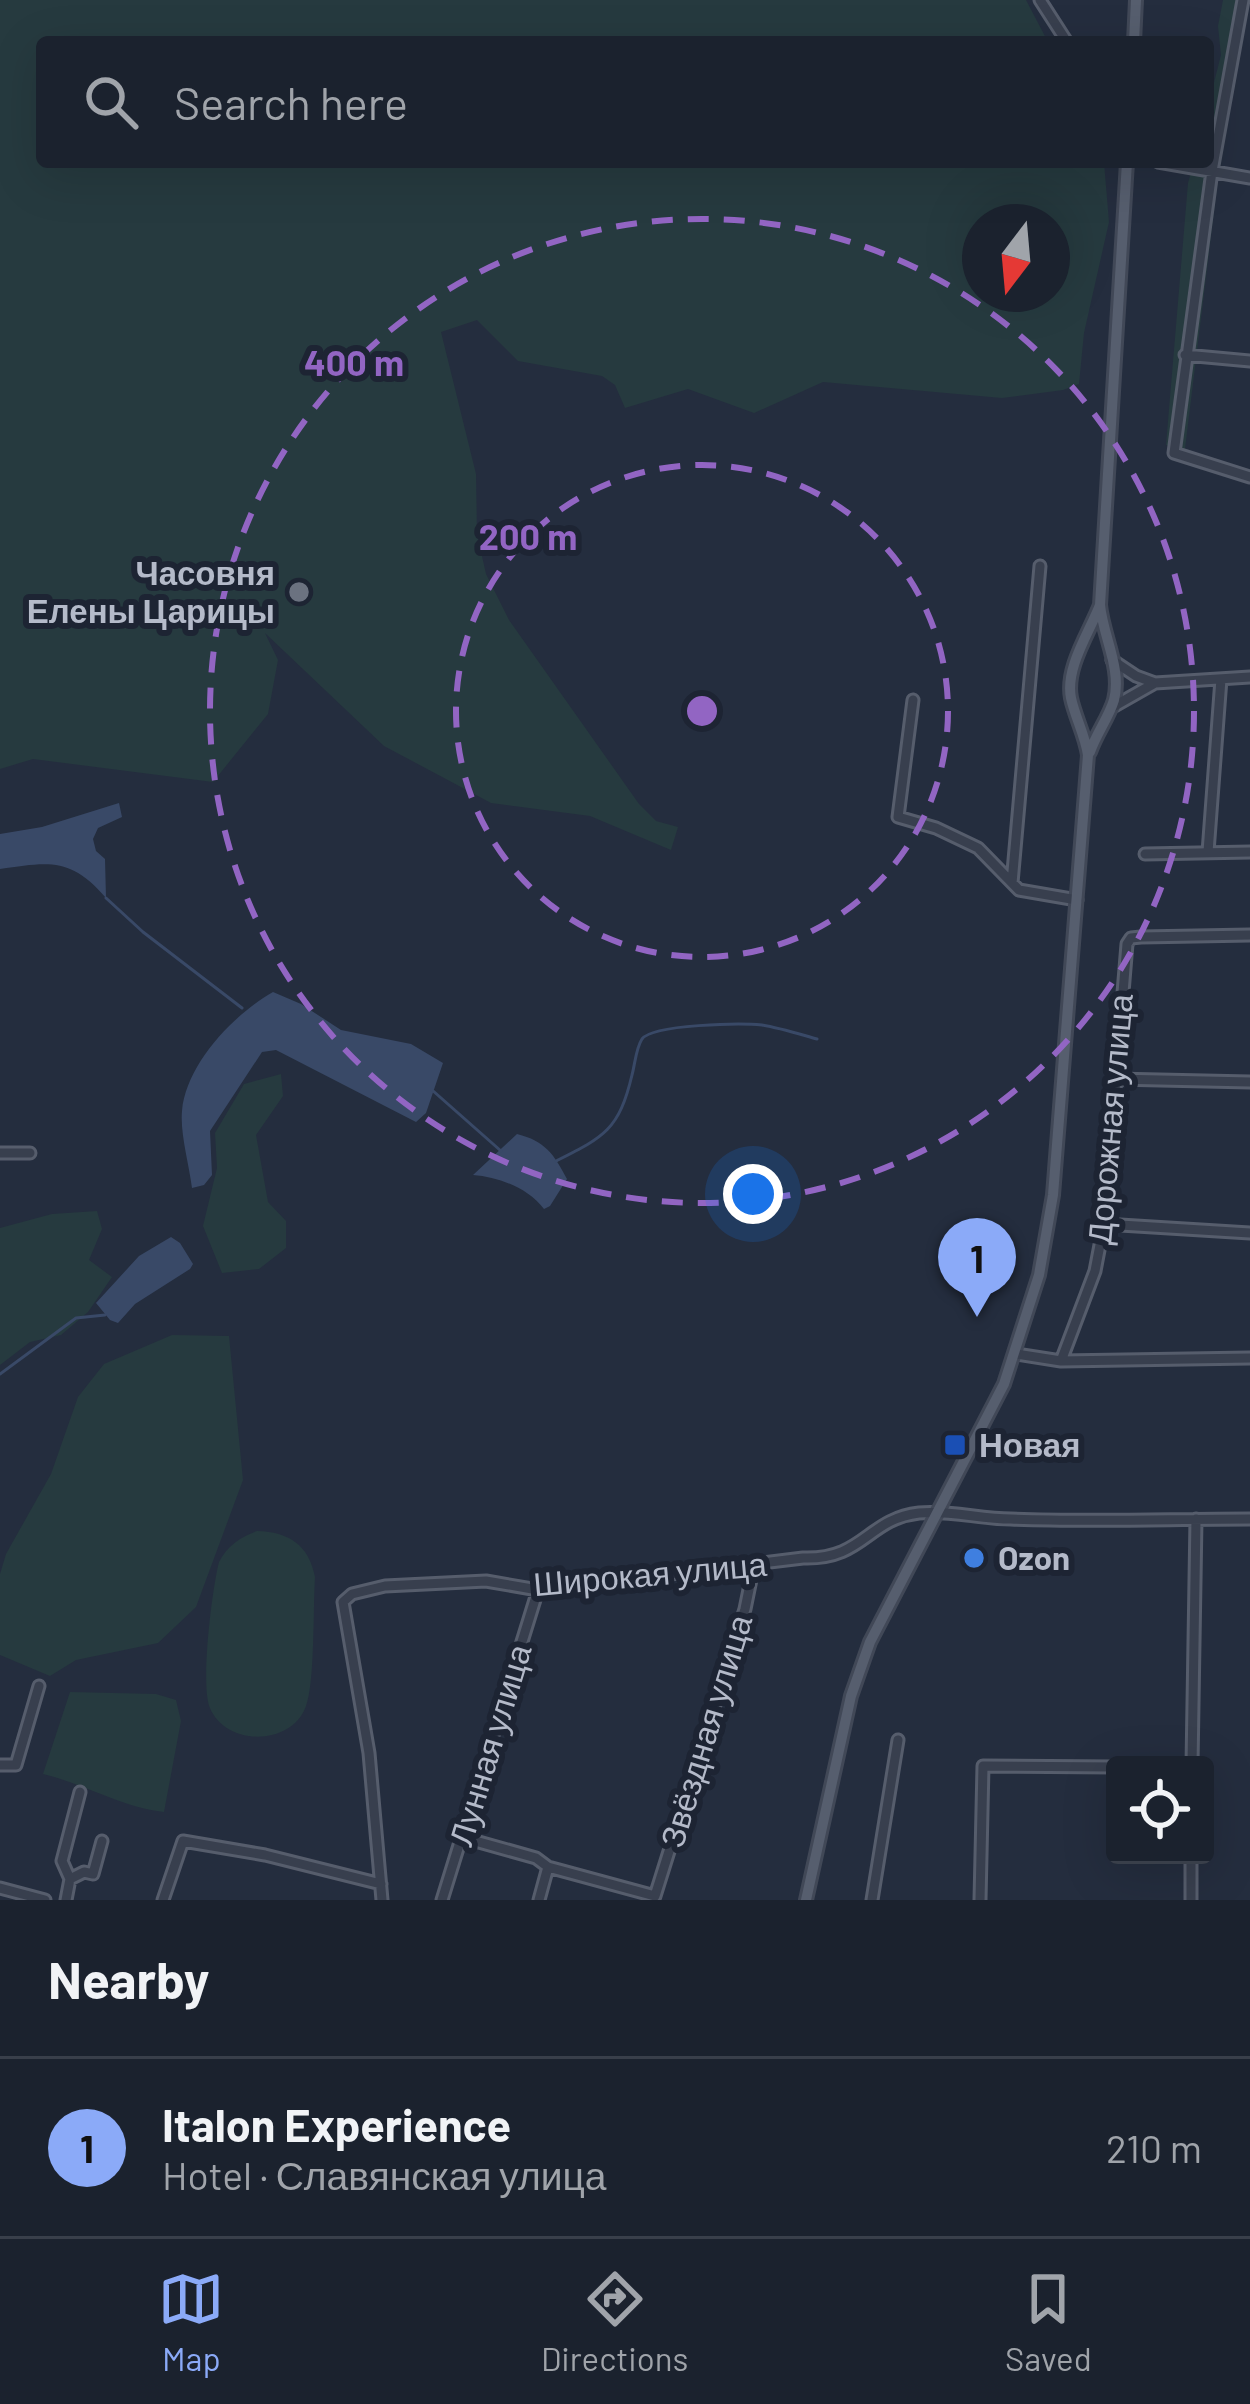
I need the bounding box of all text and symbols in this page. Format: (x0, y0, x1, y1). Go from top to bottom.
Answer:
search box (36, 36, 1214, 168)
icon: search (78, 69, 144, 135)
text: Search here (174, 75, 408, 129)
north arrow (962, 204, 1070, 312)
text: 400 m (304, 340, 404, 383)
text: 200 m (479, 514, 577, 557)
place label: Часовня Елены Царицы (27, 552, 275, 630)
marker: Часовня Елены Царицы (286, 579, 312, 605)
centre of rings (681, 690, 723, 732)
street label: Дорожная улица (1078, 991, 1140, 1246)
your location (723, 1164, 783, 1224)
pin: 1 (938, 1218, 1016, 1317)
place label: Новая (979, 1424, 1080, 1464)
marker: Новая (942, 1432, 968, 1458)
place label: Ozon (998, 1537, 1070, 1577)
street label: Широкая улица (532, 1543, 769, 1603)
marker: Ozon (961, 1545, 987, 1571)
street label: Звёздная улица (651, 1609, 760, 1852)
street label: Лунная улица (439, 1639, 539, 1850)
map controls (1106, 1756, 1214, 1864)
button: locate (1106, 1756, 1214, 1864)
text: Nearby (48, 1948, 209, 2009)
text: Italon Experience (162, 2097, 511, 2151)
text: 1 (80, 2124, 94, 2171)
text: 210 m (1106, 2124, 1202, 2171)
text: Hotel · Славянская улица (162, 2151, 606, 2198)
tab: Map (158, 2266, 224, 2378)
tab: Directions (541, 2266, 688, 2378)
tab: Saved (1005, 2266, 1092, 2378)

